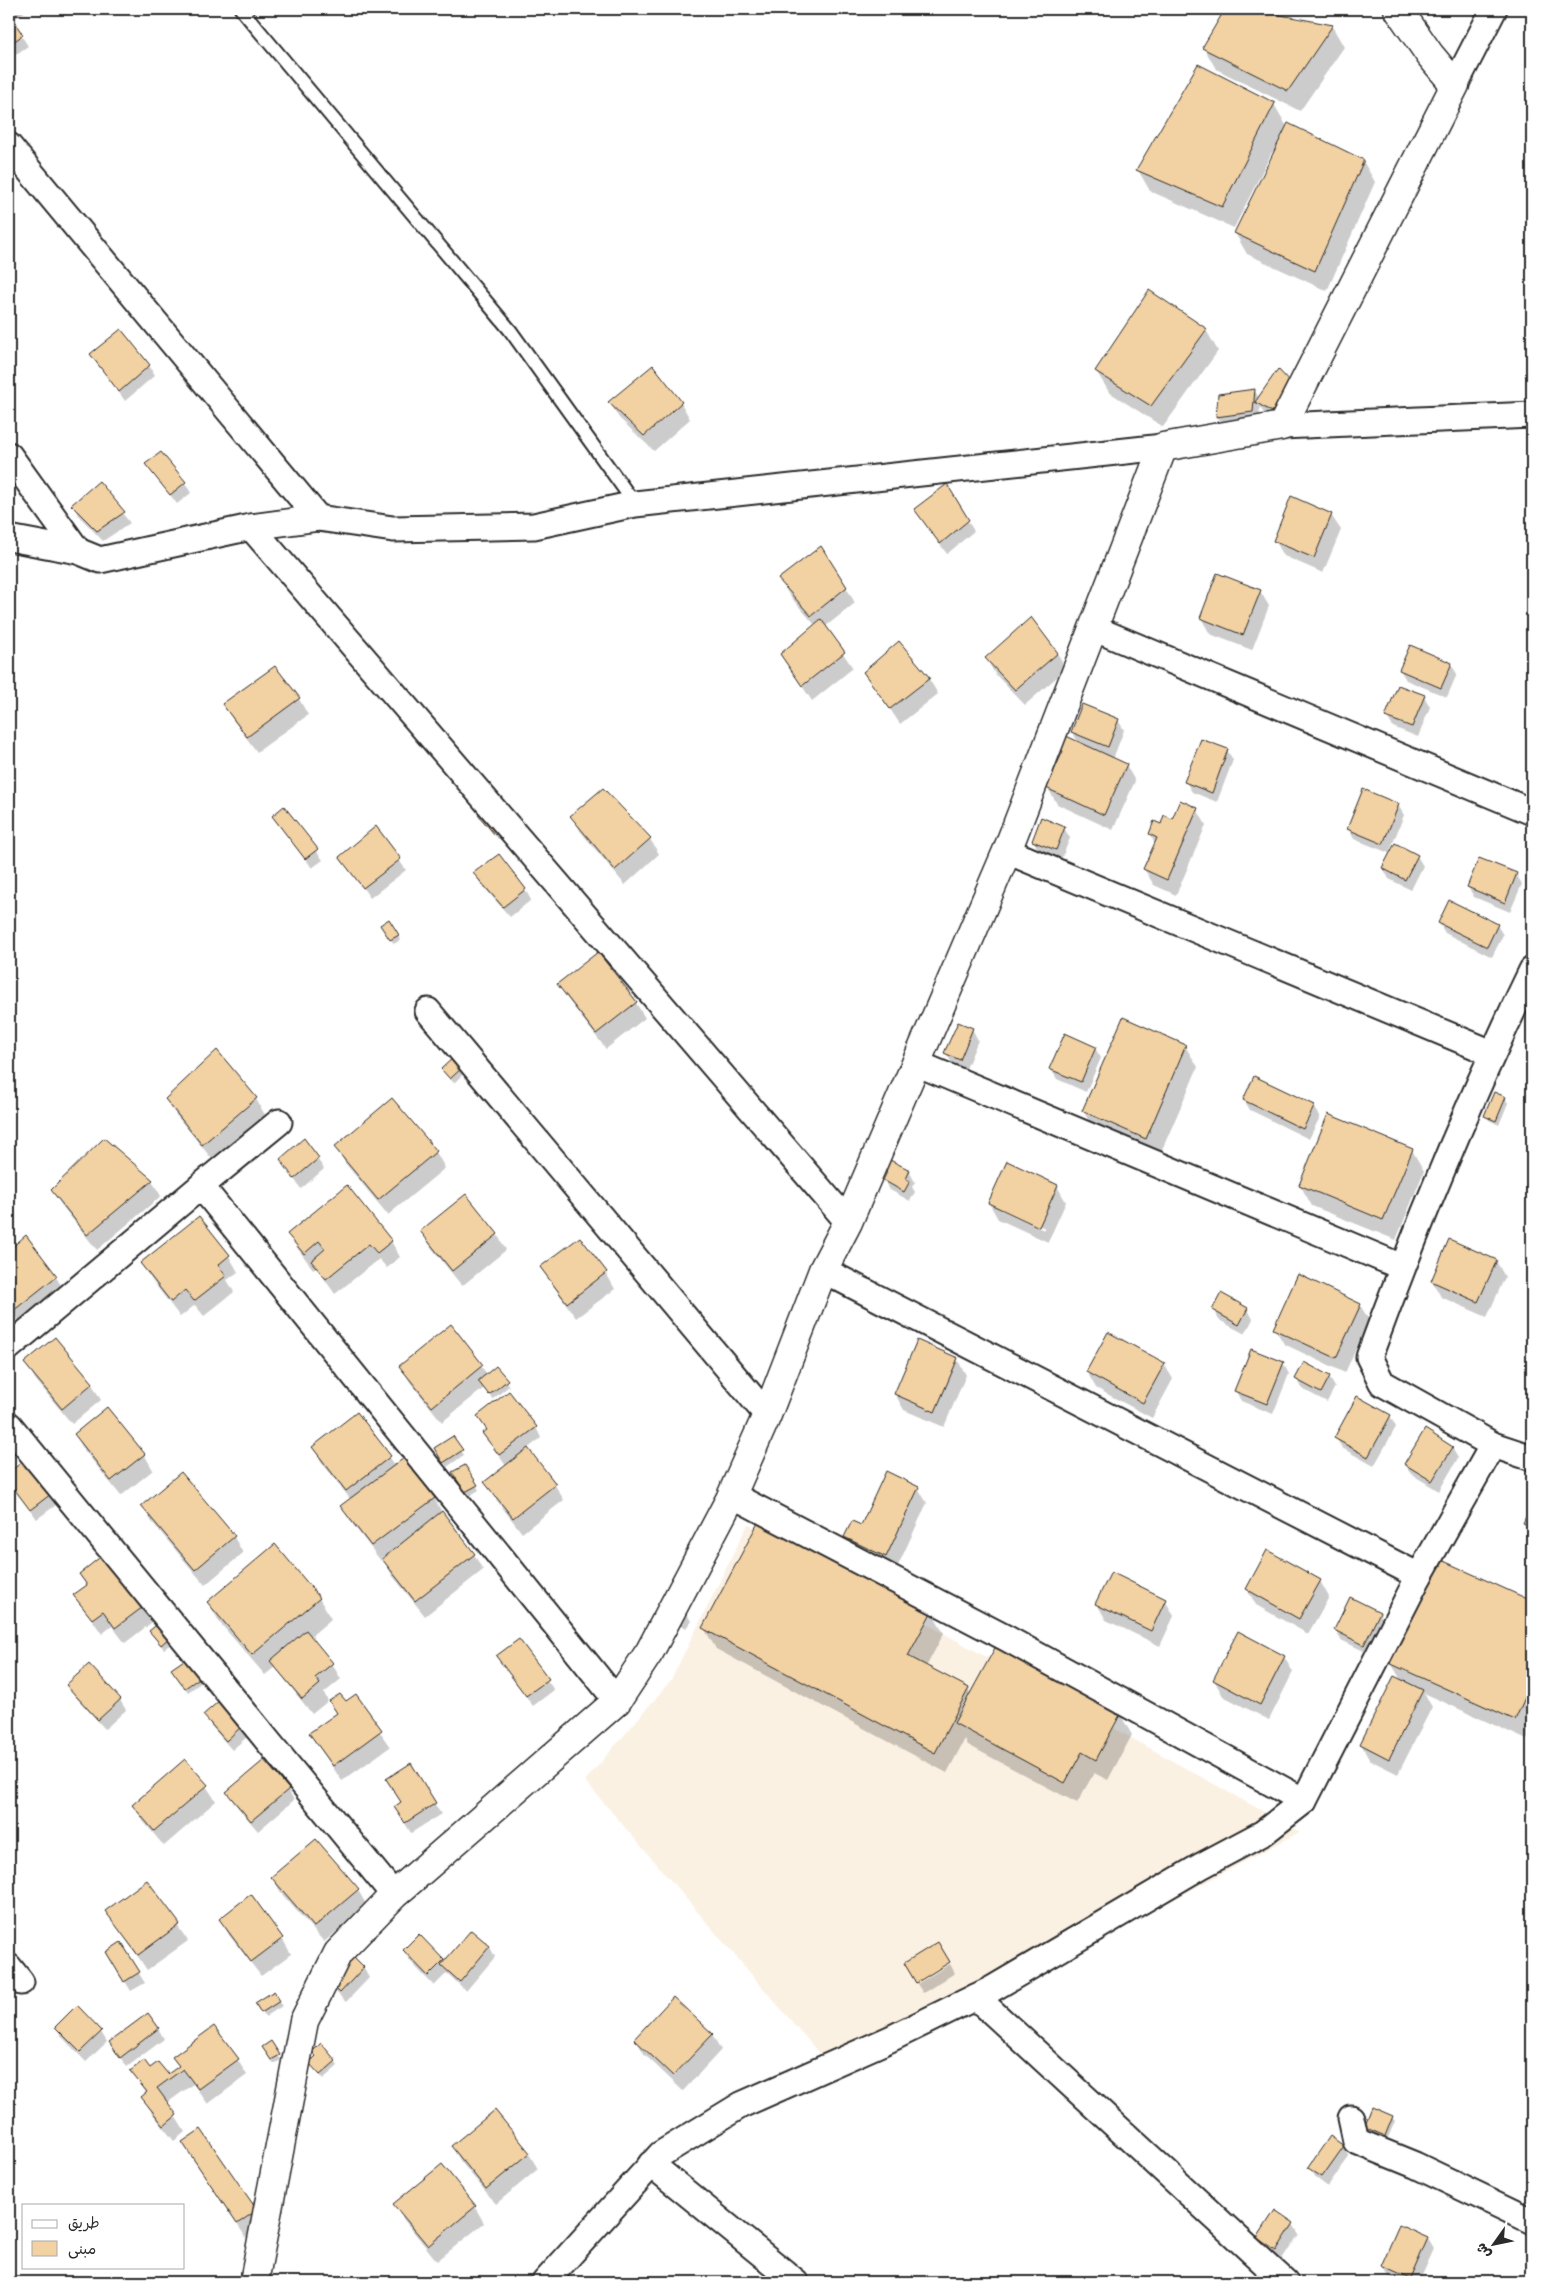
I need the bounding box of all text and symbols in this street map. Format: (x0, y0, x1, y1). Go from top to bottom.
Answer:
legend (22, 2204, 185, 2268)
text: طريق (68, 2213, 100, 2235)
north arrow (1468, 2218, 1518, 2268)
text: ش (1471, 2238, 1497, 2262)
text: مبنى (68, 2239, 96, 2261)

